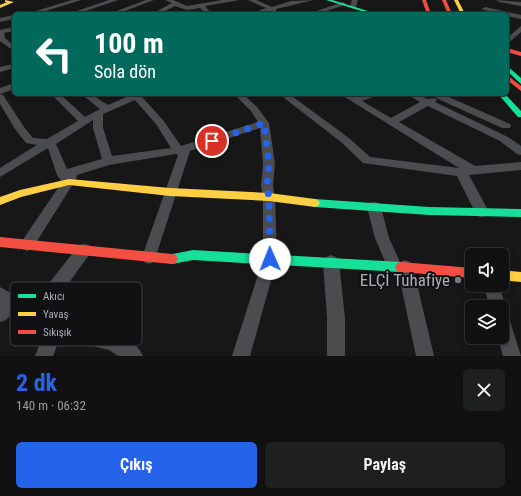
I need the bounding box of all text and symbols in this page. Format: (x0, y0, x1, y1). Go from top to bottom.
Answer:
text: 100 m (94, 27, 164, 60)
icon: left (28, 28, 80, 80)
text: Sola dön (94, 61, 156, 82)
pin (195, 124, 229, 158)
icon: arrive (201, 130, 223, 152)
position arrow (249, 238, 291, 280)
map controls (465, 248, 509, 344)
button: sound (465, 248, 509, 292)
place label: ELÇİ Tuhafiye (360, 270, 450, 290)
marker: ELÇİ Tuhafiye (453, 275, 463, 285)
legend (10, 282, 142, 346)
text: Akıcı (43, 290, 65, 303)
button: layers (465, 300, 509, 344)
text: Yavaş (43, 308, 68, 321)
text: Sıkışık (43, 326, 71, 339)
text: 2 dk (16, 369, 57, 397)
button: close (463, 369, 505, 411)
text: 140 m · 06:32 (16, 398, 86, 413)
button: Çıkış (16, 442, 257, 488)
button: Paylaş (265, 442, 505, 488)

